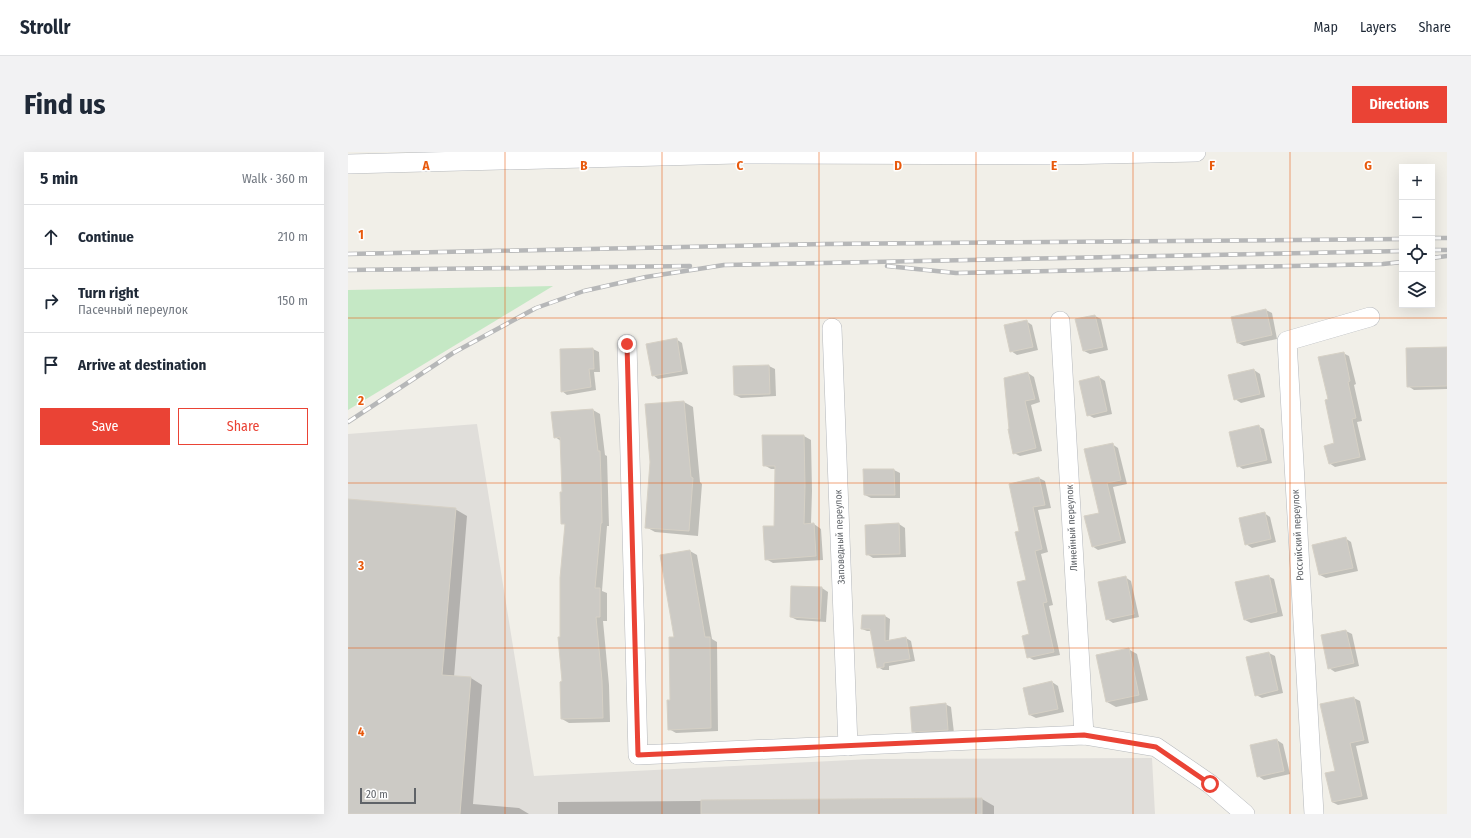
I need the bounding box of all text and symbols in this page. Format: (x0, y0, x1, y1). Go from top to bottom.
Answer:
text: Strollr (20, 16, 70, 39)
text: Map (1314, 19, 1338, 36)
text: Layers (1360, 19, 1396, 36)
text: Share (1418, 19, 1451, 36)
button: Directions (1352, 86, 1447, 123)
text: Find us (24, 88, 106, 121)
text: A (421, 158, 430, 173)
text: B (580, 158, 588, 173)
text: C (737, 158, 744, 173)
text: D (894, 158, 902, 173)
text: E (1051, 158, 1057, 173)
text: F (1209, 158, 1215, 173)
text: G (1364, 158, 1372, 173)
map controls (1399, 164, 1435, 308)
button: + (1399, 164, 1435, 200)
text: 5 min (40, 168, 78, 189)
text: Walk · 360 m (242, 171, 308, 186)
button: − (1399, 200, 1435, 236)
icon: ahead (40, 226, 62, 248)
text: 1 (358, 227, 364, 242)
text: Continue (78, 228, 134, 246)
text: 210 m (278, 229, 308, 244)
button: locate (1399, 236, 1435, 272)
button: layers (1399, 272, 1435, 308)
text: Turn right (78, 284, 139, 302)
icon: right (40, 290, 62, 312)
text: 150 m (277, 293, 308, 308)
text: Пасечный переулок (78, 302, 188, 317)
route end (618, 335, 636, 353)
icon: arrive (40, 354, 62, 376)
text: Arrive at destination (78, 356, 206, 374)
text: 2 (357, 393, 364, 408)
button: Save (40, 408, 170, 445)
button: Share (178, 408, 308, 445)
street label: Линейный переулок (1064, 484, 1080, 572)
street label: Заповедный переулок (832, 489, 848, 585)
street label: Российский переулок (1290, 489, 1306, 581)
text: 3 (357, 558, 364, 573)
text: 4 (358, 724, 365, 739)
route start (1201, 775, 1219, 793)
scale bar (360, 786, 416, 805)
text: 20 m (366, 788, 388, 801)

